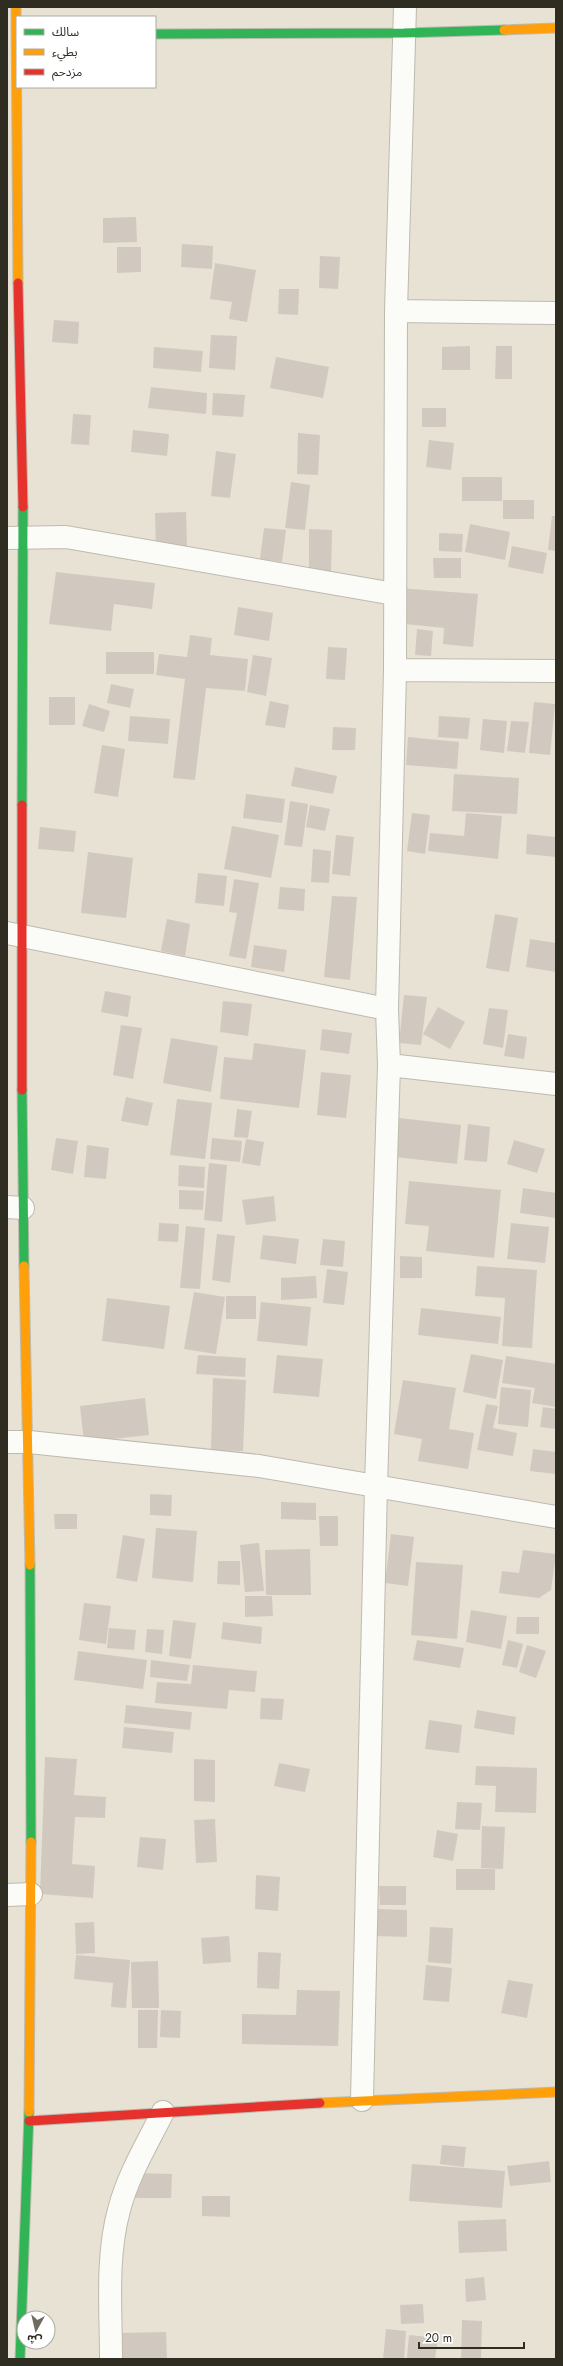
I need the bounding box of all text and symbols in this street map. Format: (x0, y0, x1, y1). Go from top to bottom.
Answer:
legend (16, 16, 156, 88)
text: سالك (52, 23, 79, 41)
text: بطيء (52, 43, 78, 62)
text: مزدحم (52, 63, 82, 81)
north arrow (16, 2310, 56, 2350)
scale bar (419, 2324, 524, 2350)
text: 20 m (425, 2329, 452, 2347)
text: ش (26, 2331, 43, 2349)

